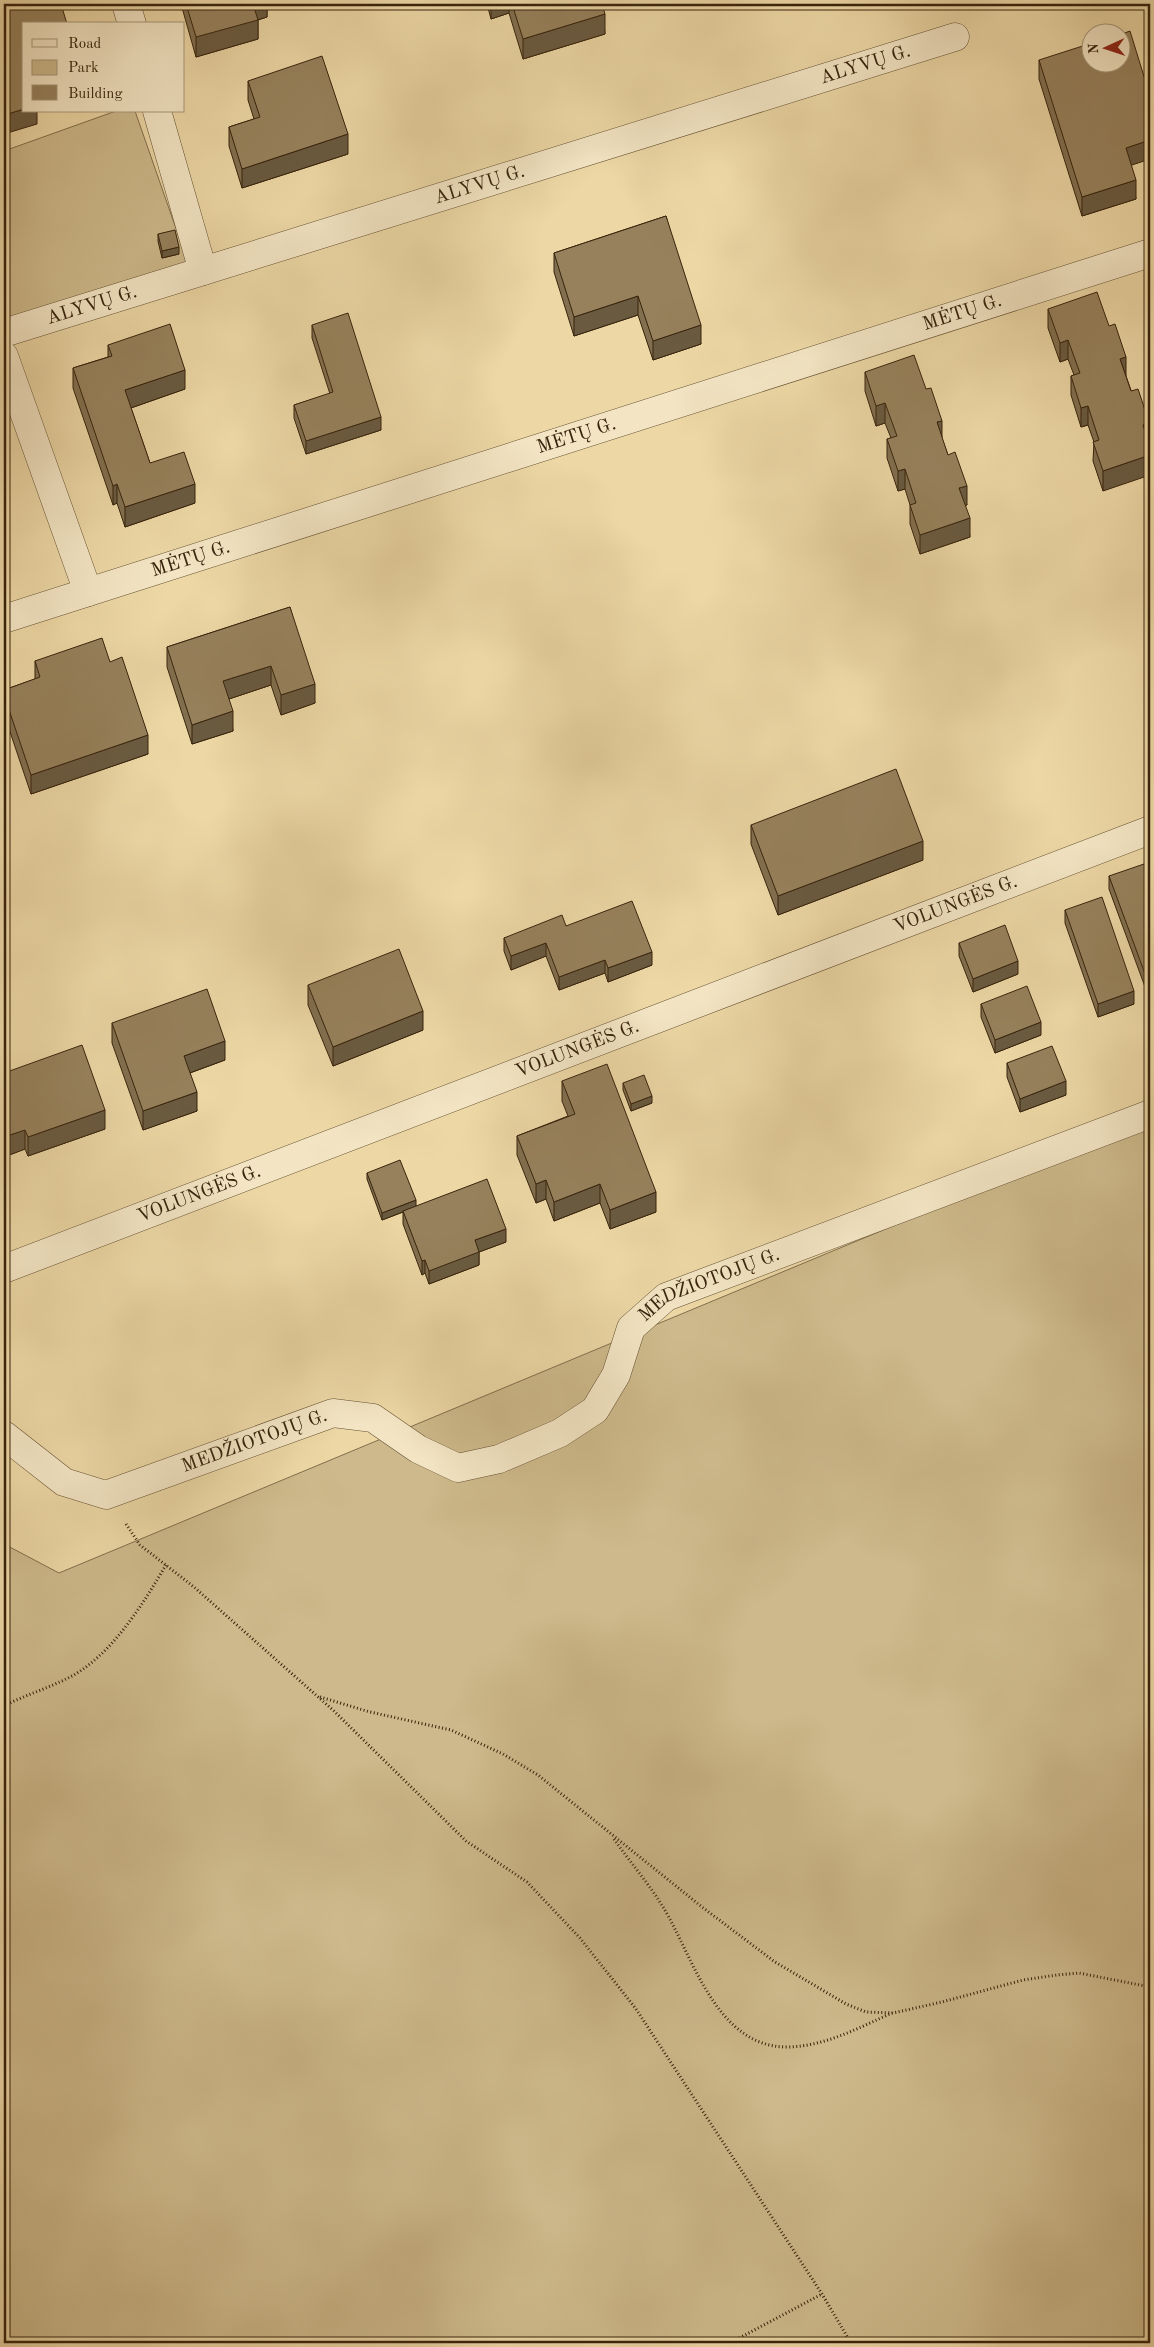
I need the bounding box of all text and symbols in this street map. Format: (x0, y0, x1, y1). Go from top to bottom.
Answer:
legend (22, 22, 185, 112)
north arrow (1082, 22, 1132, 72)
text: Road (68, 37, 102, 52)
street label: ALYVŲ G. (818, 42, 913, 88)
text: N (1087, 43, 1101, 54)
text: Park (68, 61, 99, 76)
text: Building (68, 87, 123, 102)
street label: ALYVŲ G. (432, 162, 527, 208)
street label: ALYVŲ G. (44, 283, 139, 329)
street label: MĖTŲ G. (920, 291, 1004, 334)
street label: MĖTŲ G. (535, 415, 618, 458)
street label: MĖTŲ G. (149, 538, 233, 581)
street label: VOLUNGĖS G. (891, 872, 1020, 937)
street label: VOLUNGĖS G. (513, 1017, 642, 1082)
street label: VOLUNGĖS G. (135, 1162, 264, 1226)
street label: MEDŽIOTOJŲ G. (635, 1245, 782, 1326)
street label: MEDŽIOTOJŲ G. (179, 1406, 330, 1476)

